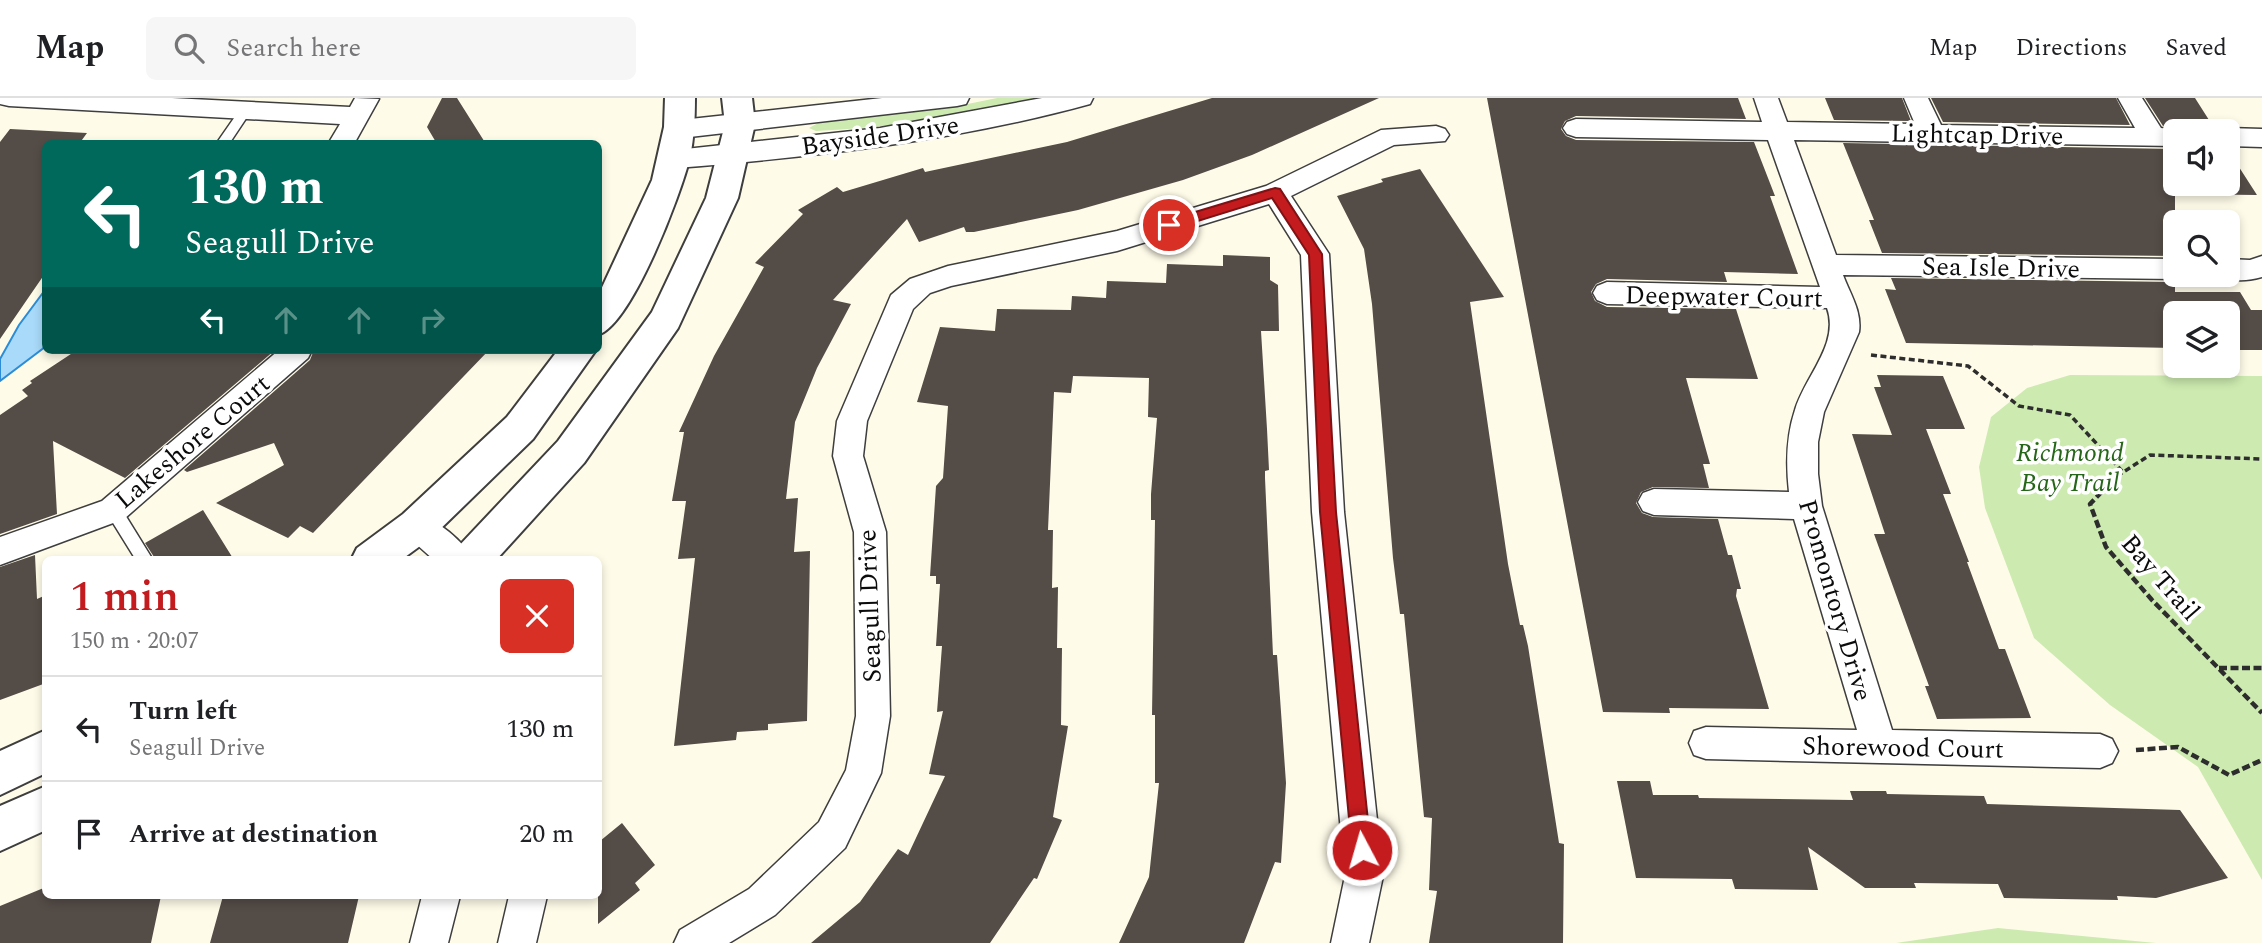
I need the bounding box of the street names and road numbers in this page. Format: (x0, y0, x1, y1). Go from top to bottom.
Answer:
street label: Bayside Drive (799, 105, 962, 167)
street label: Lightcap Drive (1890, 113, 2064, 157)
street label: Sea Isle Drive (1922, 247, 2080, 289)
street label: Deepwater Court (1625, 275, 1823, 319)
street label: Lakeshore Court (106, 365, 279, 519)
street label: Promontory Drive (1787, 495, 1883, 706)
street label: Bay Trail (2111, 525, 2210, 630)
street label: Seagull Drive (847, 528, 893, 684)
street label: Shorewood Court (1802, 726, 2004, 770)

